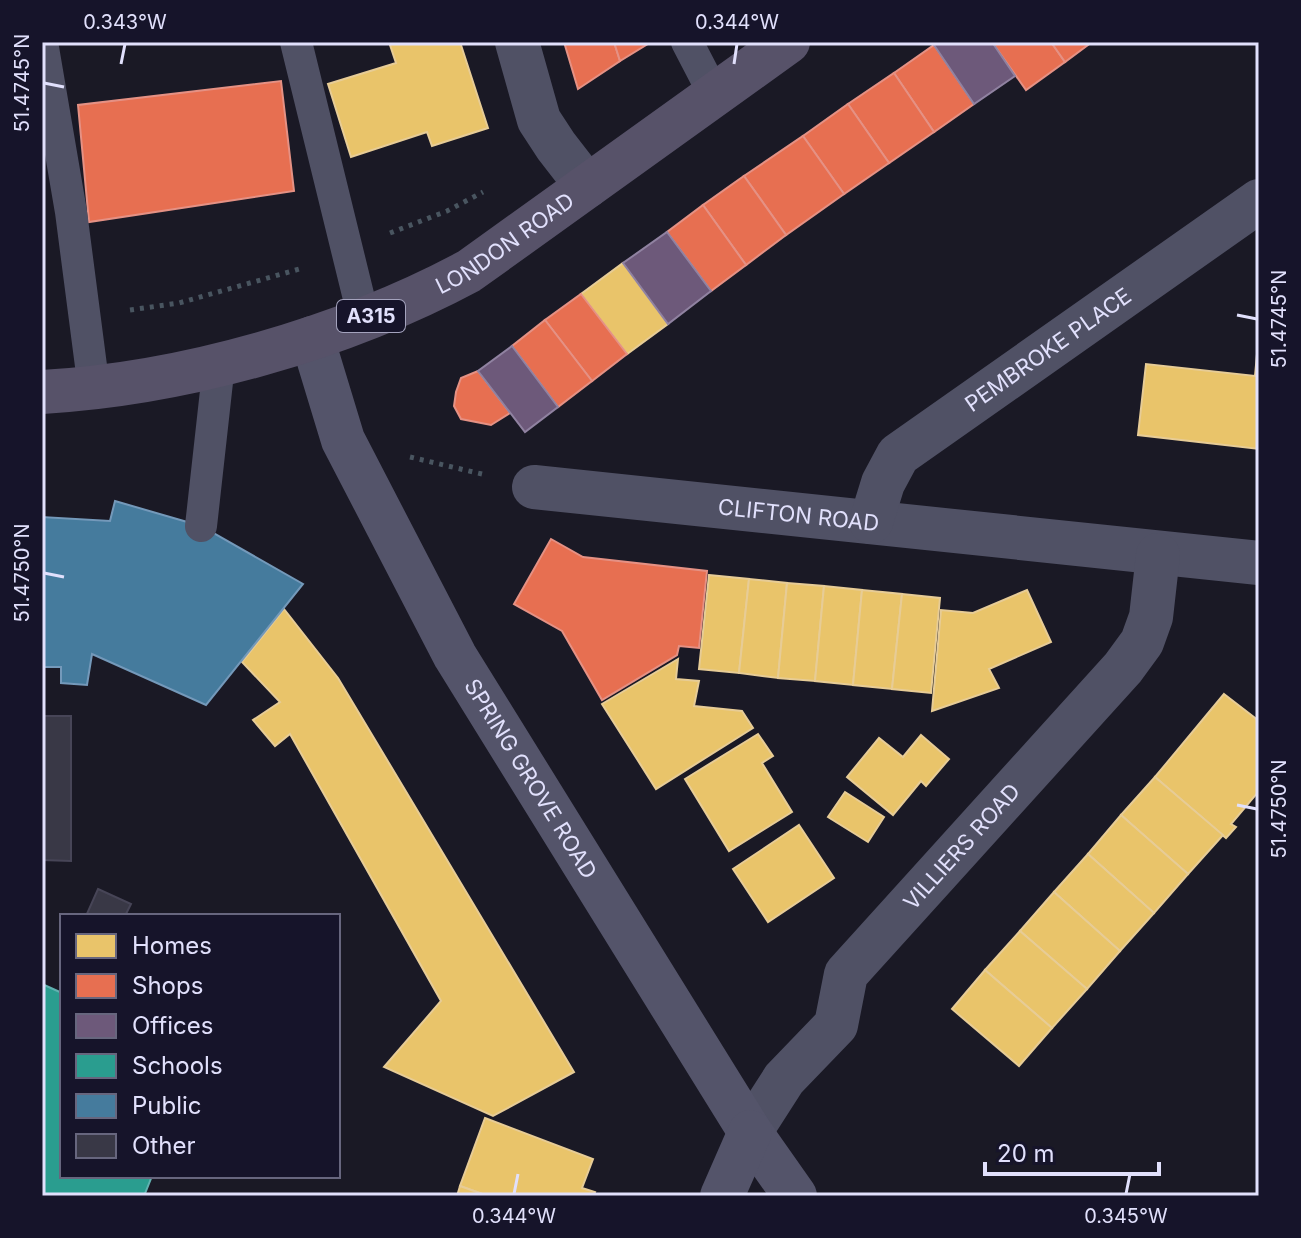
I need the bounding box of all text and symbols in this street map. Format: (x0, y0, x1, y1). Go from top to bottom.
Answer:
text: 0.343°W (83, 10, 167, 34)
text: 0.344°W (695, 10, 779, 34)
text: 51.4745°N (10, 34, 34, 132)
street label: LONDON ROAD (431, 187, 579, 299)
text: 51.4745°N (1267, 270, 1291, 368)
street label: PEMBROKE PLACE (960, 282, 1136, 417)
road number: A315 (337, 300, 405, 332)
street label: CLIFTON ROAD (717, 493, 880, 536)
text: 51.4750°N (10, 523, 34, 623)
street label: SPRING GROVE ROAD (459, 674, 603, 883)
text: 51.4750°N (1267, 759, 1291, 859)
street label: VILLIERS ROAD (898, 778, 1025, 915)
legend (60, 914, 340, 1178)
text: Homes (132, 931, 212, 960)
text: Shops (132, 971, 203, 1000)
text: Offices (132, 1011, 213, 1040)
text: Schools (132, 1051, 223, 1080)
text: Public (132, 1091, 202, 1120)
scale bar (985, 1126, 1159, 1176)
text: Other (132, 1131, 195, 1160)
text: 20 m (997, 1139, 1055, 1168)
text: 0.344°W (472, 1204, 556, 1228)
text: 0.345°W (1084, 1204, 1168, 1228)

